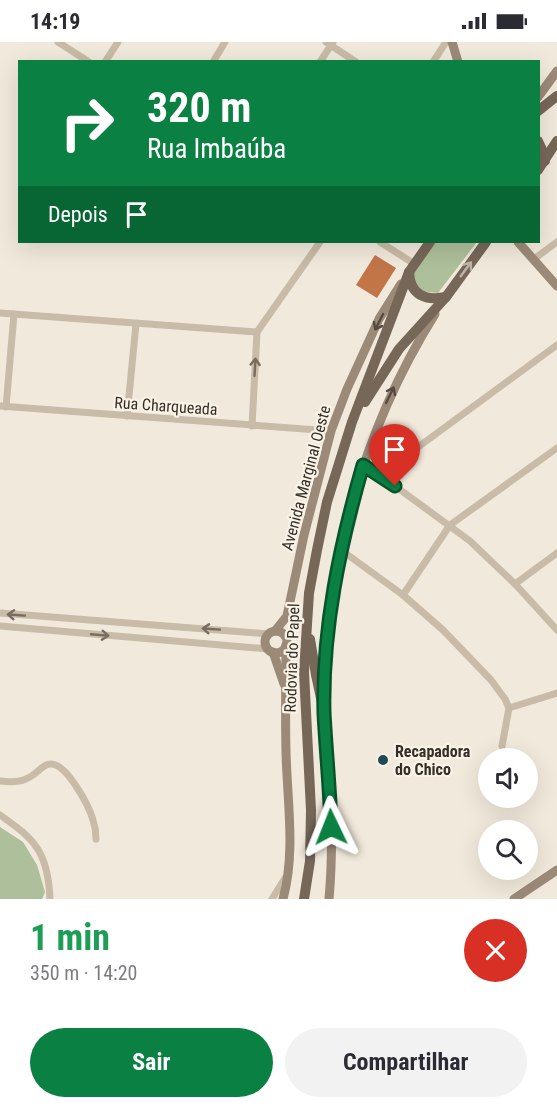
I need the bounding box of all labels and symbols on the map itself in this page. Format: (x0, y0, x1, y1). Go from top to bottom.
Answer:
one-way arrow (460, 262, 472, 278)
one-way arrow (372, 313, 384, 331)
one-way arrow (250, 358, 261, 378)
one-way arrow (385, 386, 397, 404)
street label: Rua Charqueada (114, 393, 218, 419)
street label: Avenida Marginal Oeste (278, 403, 334, 553)
pin (369, 424, 420, 486)
street label: Rodovia do Papel (281, 603, 303, 713)
one-way arrow (7, 609, 27, 620)
one-way arrow (201, 623, 221, 634)
one-way arrow (90, 630, 110, 641)
place label: Recapadora do Chico (395, 742, 471, 779)
marker: Recapadora do Chico (376, 753, 390, 767)
position arrow (299, 795, 363, 859)

